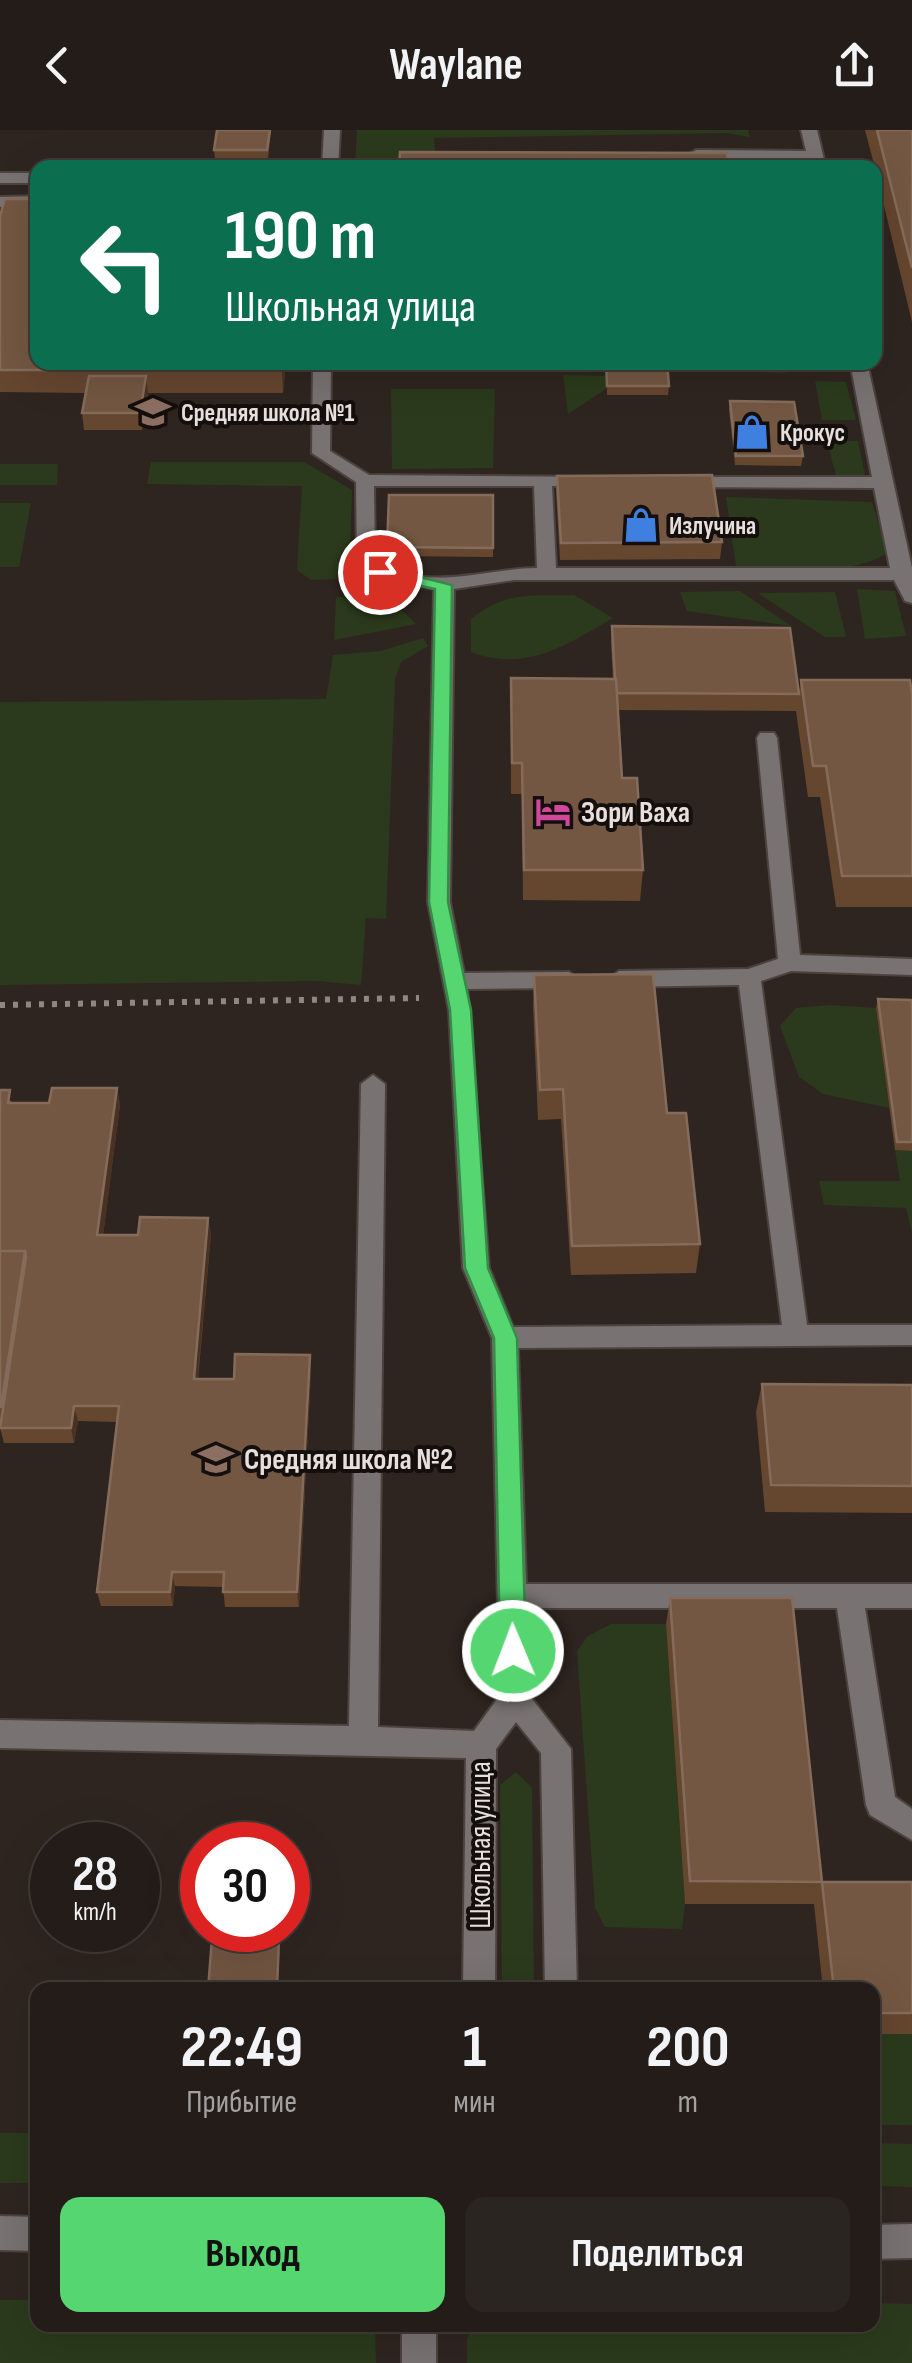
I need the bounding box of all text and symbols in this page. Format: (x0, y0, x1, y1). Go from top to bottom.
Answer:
icon: back (30, 38, 85, 93)
text: Waylane (389, 38, 523, 93)
icon: share (827, 38, 882, 93)
text: 190 m (225, 195, 376, 279)
icon: left (60, 200, 190, 330)
text: Школьная улица (225, 280, 476, 335)
school or university icon: Средняя школа №1 (134, 393, 172, 431)
place label: Средняя школа №1 (181, 398, 354, 429)
shop icon: Крокус (733, 413, 771, 451)
place label: Крокус (780, 418, 845, 449)
shop icon: Излучина (622, 506, 660, 544)
place label: Излучина (669, 511, 756, 542)
pin (338, 530, 423, 615)
icon: arrive (353, 545, 408, 600)
hotel icon: Зори Ваха (534, 793, 572, 831)
place label: Зори Ваха (581, 795, 690, 831)
school or university icon: Средняя школа №2 (197, 1440, 235, 1478)
place label: Средняя школа №2 (244, 1442, 453, 1478)
position arrow (461, 1599, 565, 1703)
street label: Школьная улица (463, 1761, 499, 1929)
speed limit sign: 30 (180, 1822, 310, 1952)
text: 28 (72, 1845, 118, 1905)
text: km/h (73, 1897, 117, 1928)
text: 22:49 (180, 2012, 303, 2084)
text: 1 (463, 2012, 486, 2084)
text: 200 (646, 2012, 730, 2084)
text: Прибытие (186, 2083, 297, 2122)
text: мин (453, 2083, 496, 2122)
text: m (678, 2083, 698, 2122)
button: Выход (60, 2197, 445, 2312)
button: Поделиться (465, 2197, 850, 2312)

